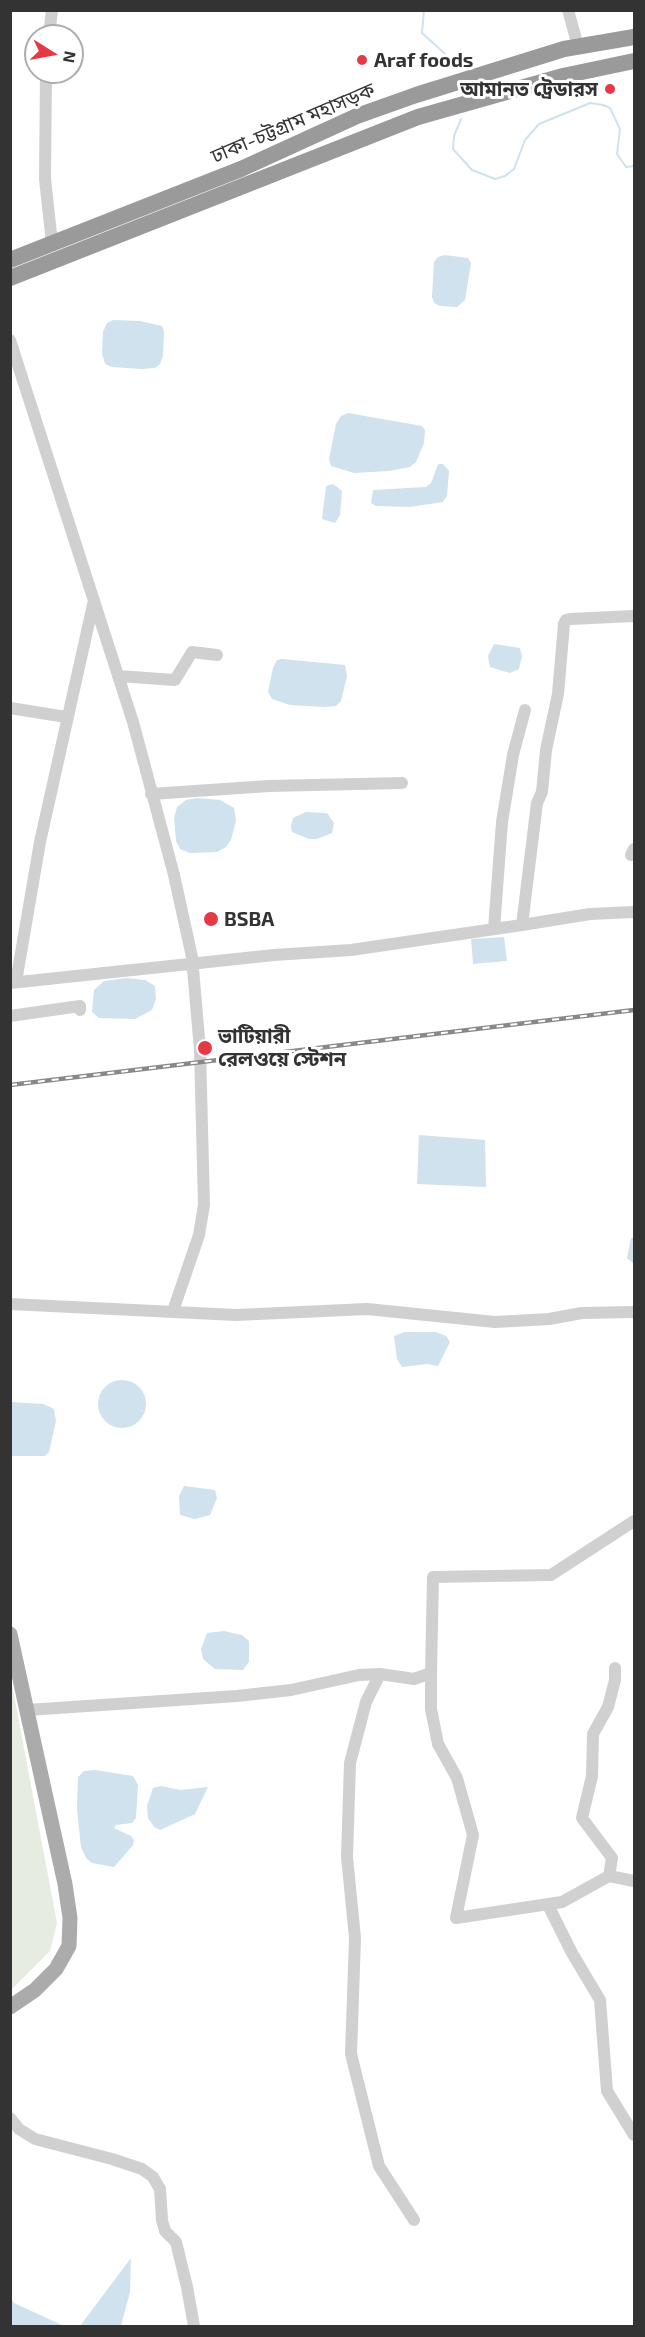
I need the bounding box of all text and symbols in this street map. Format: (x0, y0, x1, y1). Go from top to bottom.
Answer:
north arrow (24, 24, 84, 84)
place label: Araf foods (374, 48, 473, 72)
text: N (60, 50, 81, 65)
marker: Araf foods (355, 53, 369, 67)
place label: আমানত ট্রেডারস (460, 77, 598, 101)
street label: ঢাকা-চট্টগ্রাম মহাসড়ক (207, 78, 379, 168)
marker: আমানত ট্রেডারস (603, 82, 617, 96)
place label: BSBA (224, 907, 274, 931)
marker: BSBA (202, 910, 220, 928)
place label: ভাটিয়ারী রেলওয়ে স্টেশন (218, 1024, 346, 1071)
marker: ভাটিয়ারী রেলওয়ে স্টেশন (196, 1039, 214, 1057)

